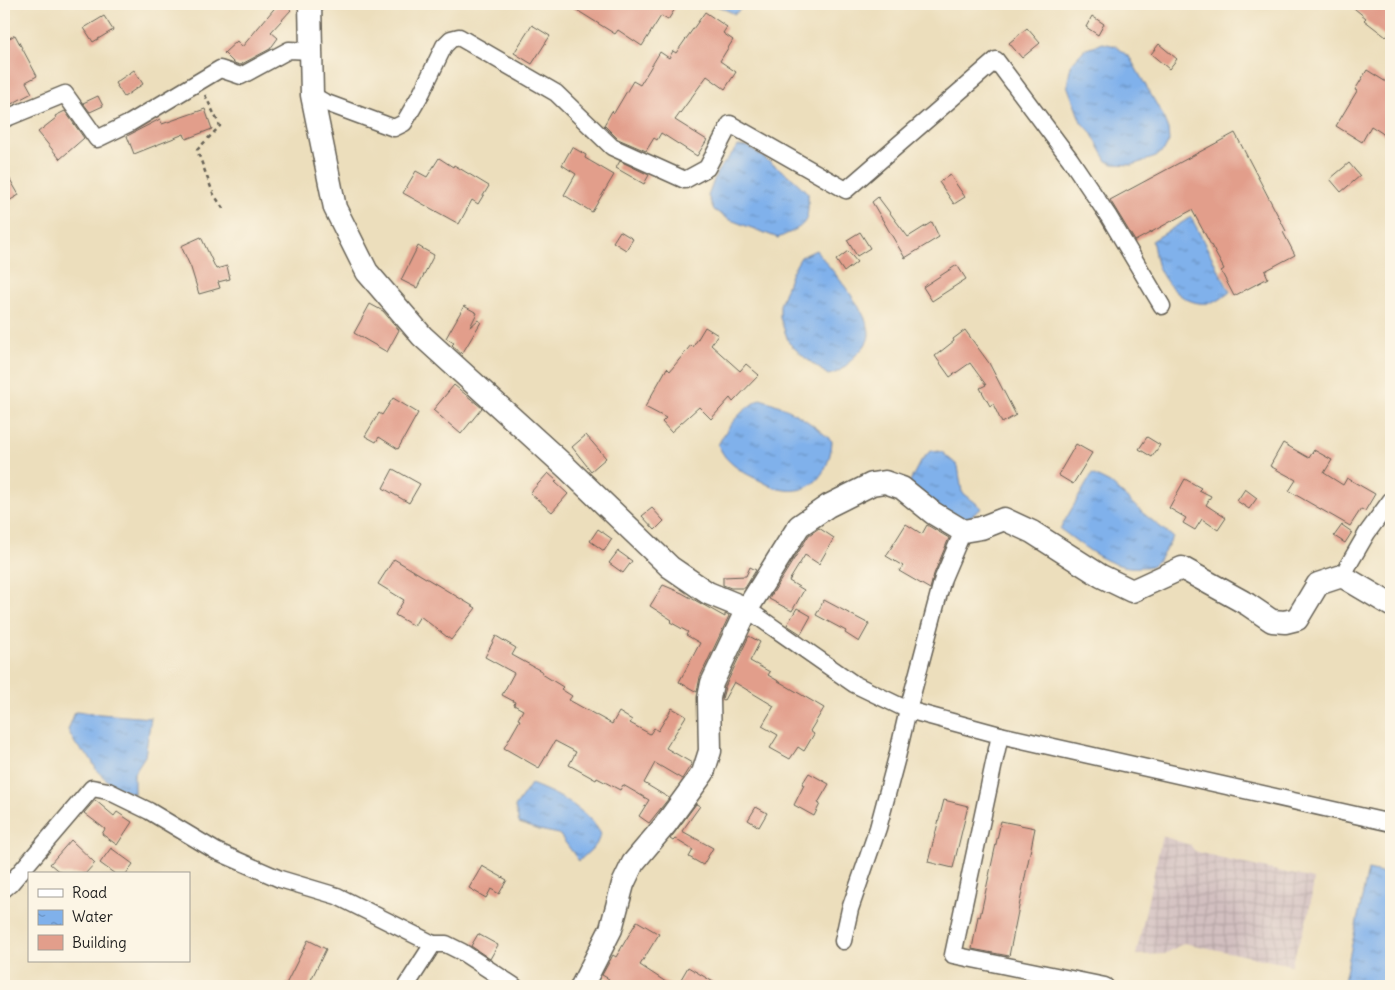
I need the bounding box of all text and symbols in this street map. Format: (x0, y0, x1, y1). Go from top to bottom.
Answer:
legend (28, 872, 190, 962)
text: Road (72, 883, 107, 902)
text: Water (72, 907, 113, 926)
text: Building (72, 933, 127, 952)

